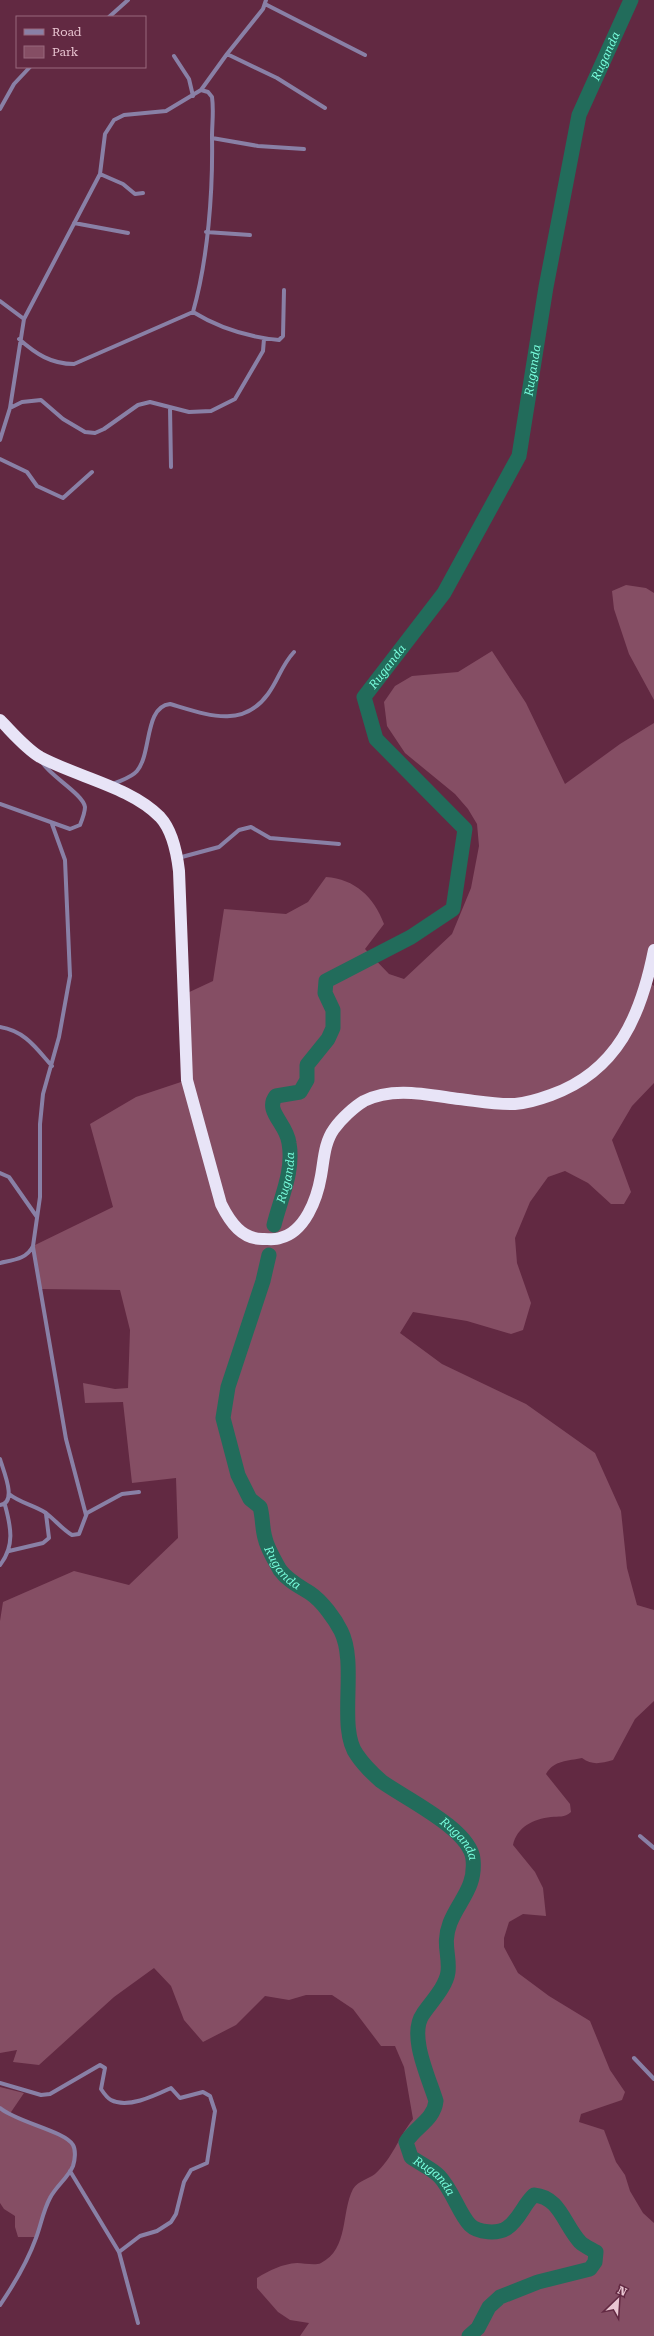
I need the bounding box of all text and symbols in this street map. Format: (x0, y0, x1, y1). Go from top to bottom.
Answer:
legend (16, 16, 146, 68)
text: Road (52, 25, 82, 39)
water label: Ruganda (588, 29, 623, 84)
text: Park (52, 45, 79, 59)
water label: Ruganda (522, 343, 544, 398)
water label: Ruganda (365, 642, 409, 692)
water label: Ruganda (274, 1152, 297, 1206)
water label: Ruganda (261, 1543, 303, 1593)
water label: Ruganda (437, 1814, 480, 1861)
water label: Ruganda (410, 2153, 458, 2198)
north arrow (598, 2280, 638, 2320)
text: N (615, 2284, 629, 2299)

